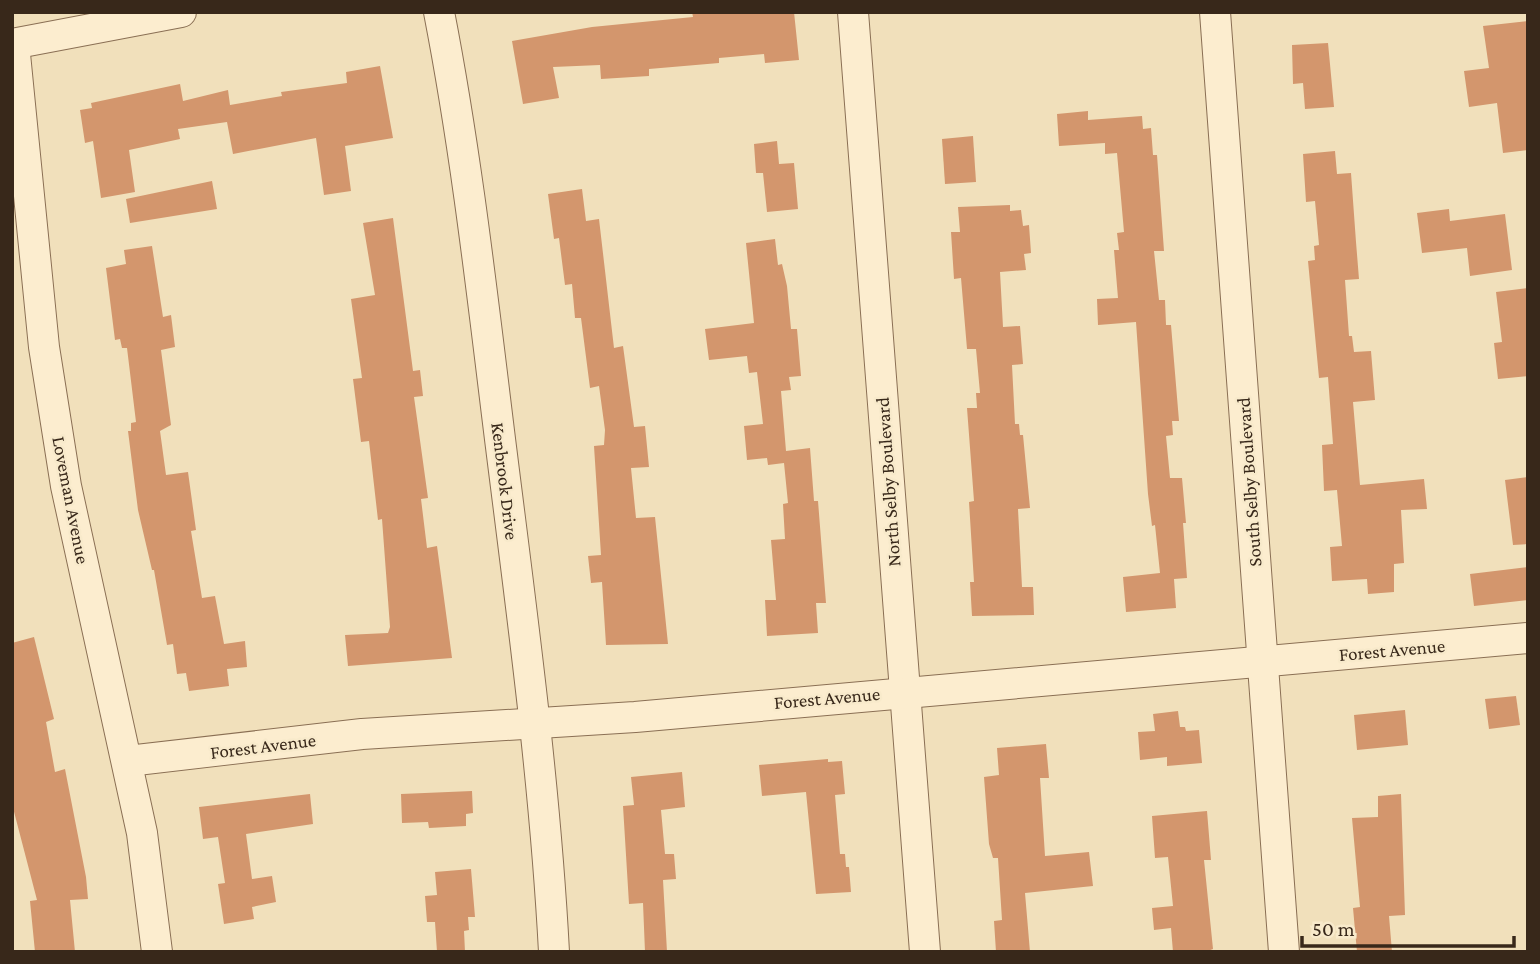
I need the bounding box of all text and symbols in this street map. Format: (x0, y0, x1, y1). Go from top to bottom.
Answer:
street label: North Selby Boulevard (872, 397, 904, 567)
street label: South Selby Boulevard (1233, 397, 1265, 567)
street label: Kenbrook Drive (487, 421, 523, 541)
street label: Loveman Avenue (48, 434, 94, 566)
street label: Forest Avenue (1338, 635, 1446, 665)
street label: Forest Avenue (773, 683, 881, 713)
street label: Forest Avenue (209, 729, 317, 763)
scale bar (1302, 904, 1514, 948)
text: 50 m (1312, 917, 1355, 941)

